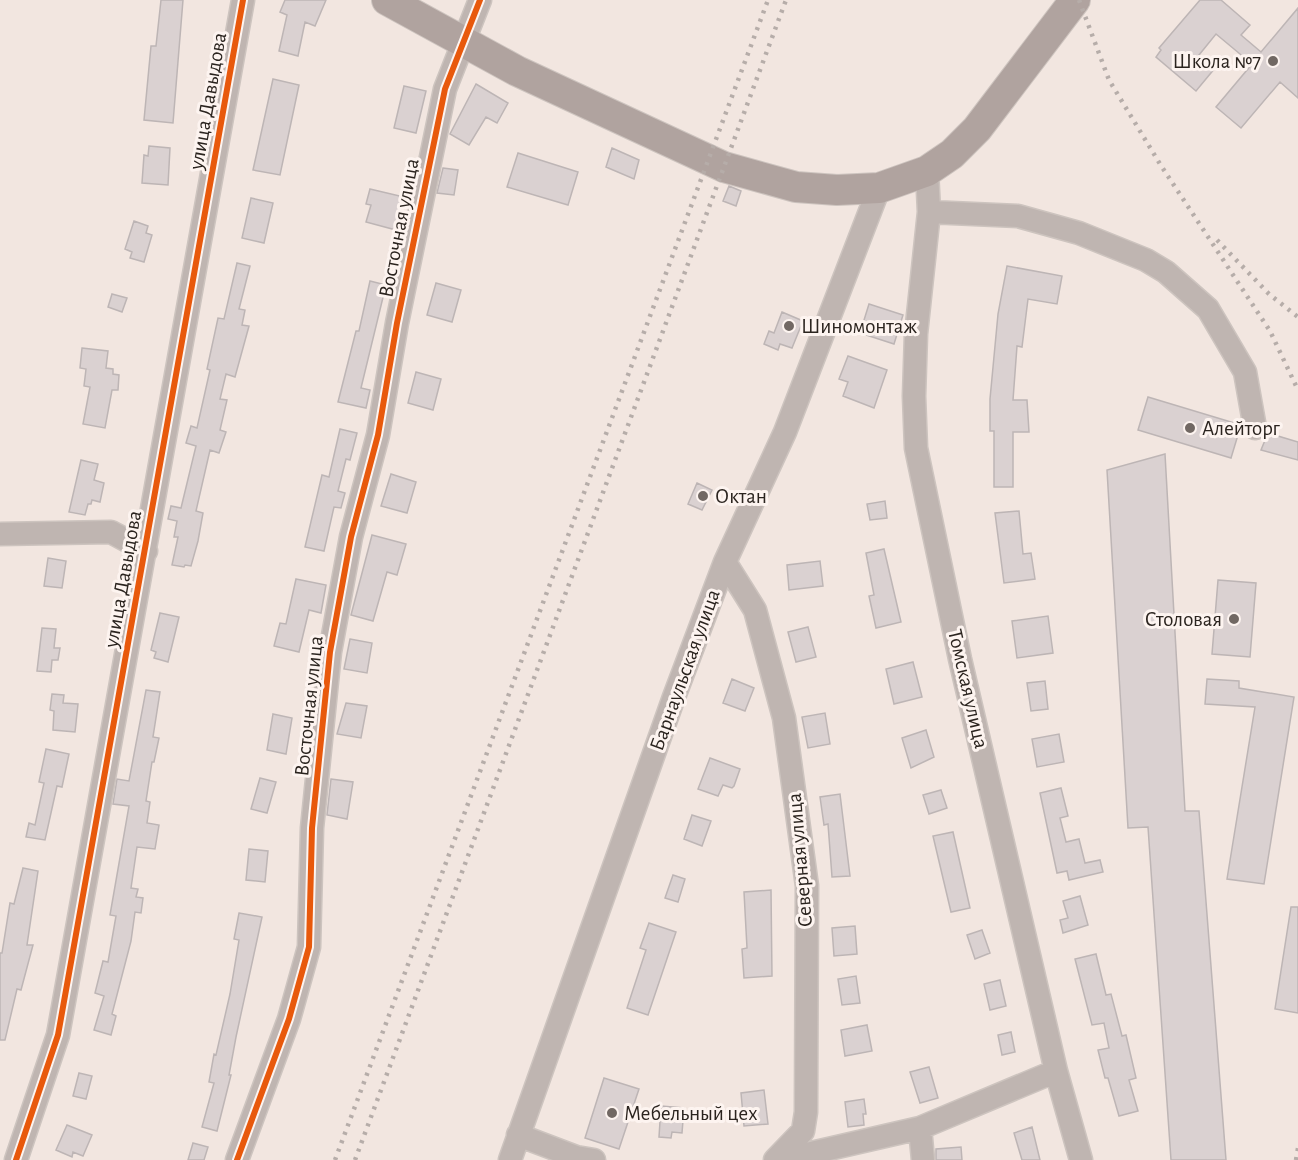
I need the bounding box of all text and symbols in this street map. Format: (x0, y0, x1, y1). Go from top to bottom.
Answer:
street label: улица Давыдова (185, 30, 230, 172)
place label: Школа №7 (1172, 51, 1261, 72)
marker: Школа №7 (1266, 54, 1280, 68)
street label: Восточная улица (375, 156, 423, 299)
place label: Шиномонтаж (801, 316, 917, 337)
marker: Шиномонтаж (782, 319, 796, 333)
place label: Алейторг (1202, 418, 1281, 439)
marker: Алейторг (1183, 421, 1197, 435)
place label: Октан (715, 486, 767, 507)
marker: Октан (696, 489, 710, 503)
street label: улица Давыдова (100, 508, 145, 650)
street label: Барнаульская улица (646, 586, 724, 753)
place label: Столовая (1145, 609, 1222, 630)
marker: Столовая (1227, 612, 1241, 626)
street label: Томская улица (944, 627, 992, 751)
street label: Восточная улица (291, 634, 327, 777)
street label: Северная улица (784, 792, 816, 928)
place label: Мебельный цех (624, 1103, 758, 1124)
marker: Мебельный цех (605, 1106, 619, 1120)

